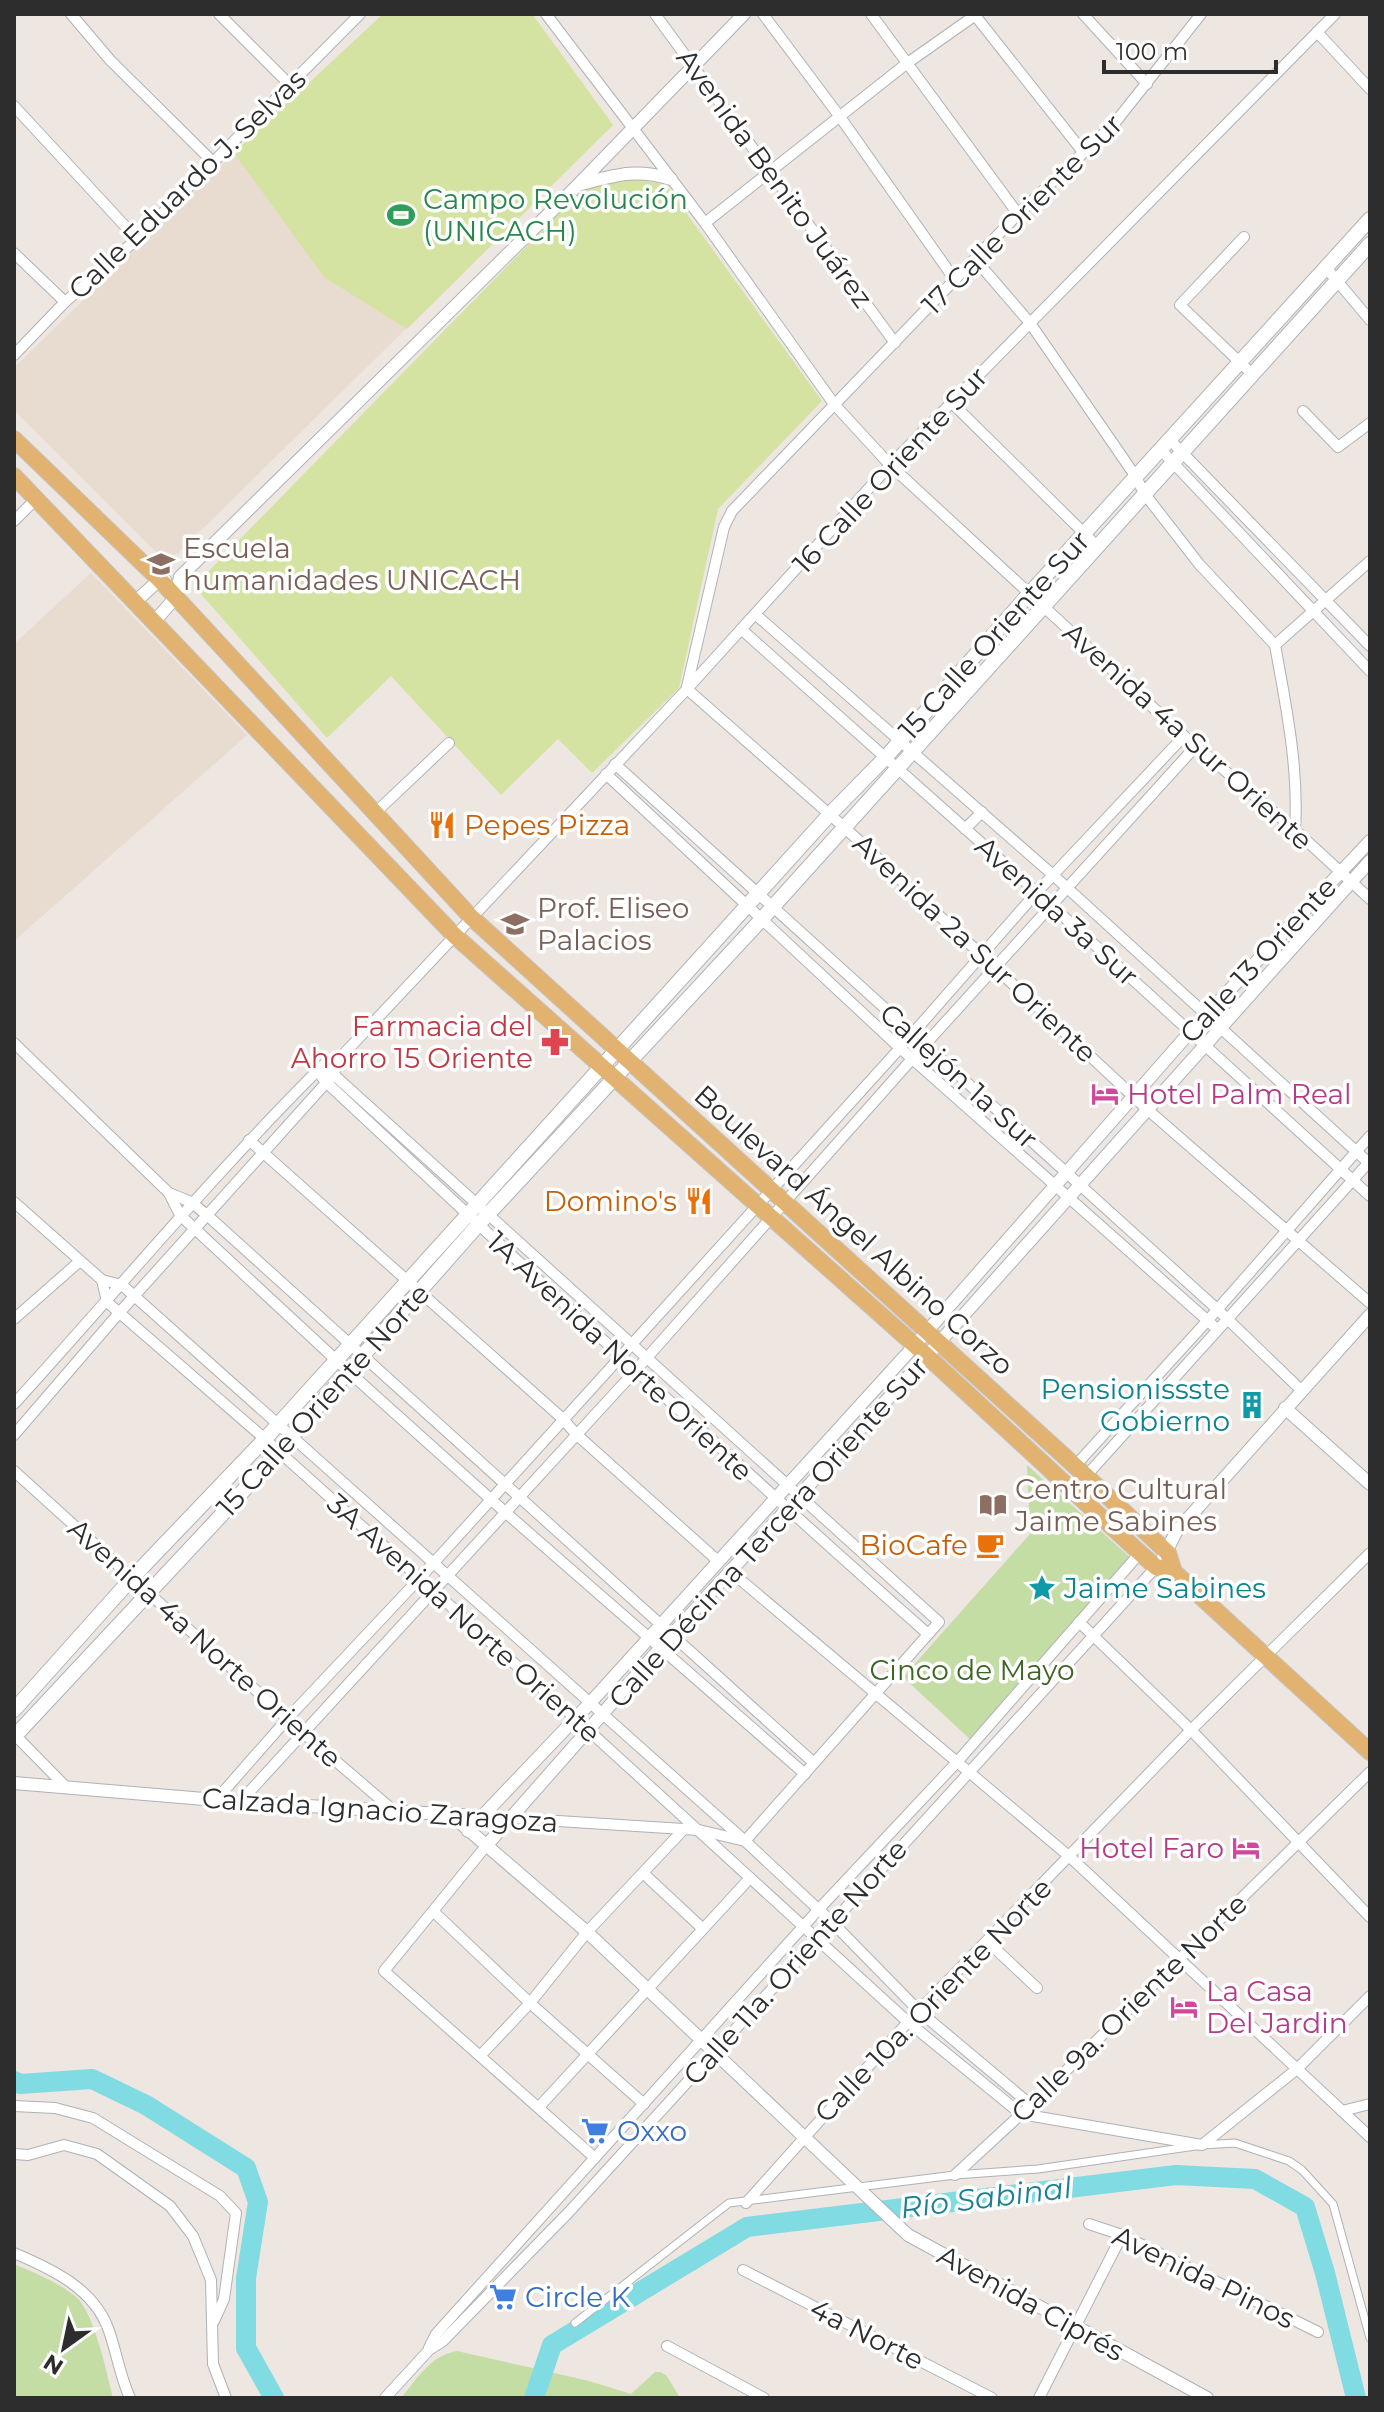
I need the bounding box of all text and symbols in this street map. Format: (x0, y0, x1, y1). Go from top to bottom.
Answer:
scale bar (1104, 24, 1276, 74)
text: 100 m (1116, 37, 1188, 66)
street label: Avenida Benito Juárez (670, 42, 880, 314)
street label: Calle Eduardo J. Selvas (61, 62, 313, 306)
street label: 17 Calle Oriente Sur (915, 107, 1129, 321)
place label: Campo Revolución (UNICACH) (423, 182, 688, 248)
sports icon: Campo Revolución (UNICACH) (386, 200, 416, 230)
street label: 16 Calle Oriente Sur (785, 360, 995, 580)
street label: 15 Calle Oriente Sur (891, 524, 1097, 746)
place label: Escuela humanidades UNICACH (183, 531, 521, 597)
school or university icon: Escuela humanidades UNICACH (146, 549, 176, 579)
street label: Avenida 4a Sur Oriente (1056, 615, 1320, 857)
place label: Pepes Pizza (464, 808, 630, 842)
restaurant icon: Pepes Pizza (427, 810, 457, 840)
street label: Avenida 2a Sur Oriente (846, 826, 1104, 1070)
street label: Avenida 3a Sur (969, 829, 1145, 993)
street label: Calle 13 Oriente (1172, 870, 1344, 1050)
place label: Prof. Eliseo Palacios (537, 891, 689, 957)
school or university icon: Prof. Eliseo Palacios (500, 909, 530, 939)
street label: Callejón 1a Sur (873, 996, 1045, 1156)
place label: Farmacia del Ahorro 15 Oriente (291, 1009, 533, 1075)
pharmacy icon: Farmacia del Ahorro 15 Oriente (540, 1027, 570, 1057)
place label: Hotel Palm Real (1127, 1077, 1352, 1111)
street label: Boulevard Ángel Albino Corzo (687, 1078, 1021, 1382)
hotel icon: Hotel Palm Real (1090, 1079, 1120, 1109)
place label: Domino's (544, 1184, 677, 1218)
restaurant icon: Domino's (684, 1186, 714, 1216)
street label: 1A Avenida Norte Oriente (480, 1224, 760, 1488)
street label: 15 Calle Oriente Norte (210, 1277, 436, 1523)
street label: Calle Décima Tercera Oriente Sur (601, 1349, 935, 1715)
place label: Pensionissste Gobierno (1040, 1372, 1230, 1438)
building icon: Pensionissste Gobierno (1237, 1390, 1267, 1420)
place label: Centro Cultural Jaime Sabines (1014, 1472, 1227, 1538)
street label: 3A Avenida Norte Oriente (320, 1486, 608, 1750)
library icon: Centro Cultural Jaime Sabines (978, 1490, 1008, 1520)
street label: Avenida 4a Norte Oriente (61, 1511, 349, 1775)
place label: BioCafe (859, 1528, 968, 1562)
cafe icon: BioCafe (975, 1530, 1005, 1560)
place label: Jaime Sabines (1063, 1571, 1266, 1605)
place icon: Jaime Sabines (1027, 1573, 1057, 1603)
park label: Cinco de Mayo (870, 1653, 1074, 1687)
street label: Calzada Ignacio Zaragoza (201, 1781, 559, 1839)
place label: Hotel Faro (1079, 1831, 1224, 1865)
street label: Calle 11a. Oriente Norte (676, 1832, 914, 2092)
hotel icon: Hotel Faro (1231, 1833, 1261, 1863)
street label: Calle 10a. Oriente Norte (807, 1871, 1059, 2129)
street label: Calle 9a. Oriente Norte (1004, 1886, 1254, 2130)
place label: La Casa Del Jardin (1206, 1974, 1348, 2040)
hotel icon: La Casa Del Jardin (1169, 1992, 1199, 2022)
place label: Oxxo (617, 2114, 687, 2148)
supermarket icon: Oxxo (580, 2116, 610, 2146)
water label: Río Sabinal (898, 2169, 1074, 2226)
street label: Avenida Pinos (1108, 2218, 1300, 2336)
street label: Avenida Ciprés (932, 2238, 1130, 2368)
place label: Circle K (525, 2280, 631, 2314)
supermarket icon: Circle K (488, 2282, 518, 2312)
street label: 4a Norte (805, 2291, 929, 2377)
north arrow (24, 2308, 104, 2388)
text: N (39, 2348, 68, 2381)

